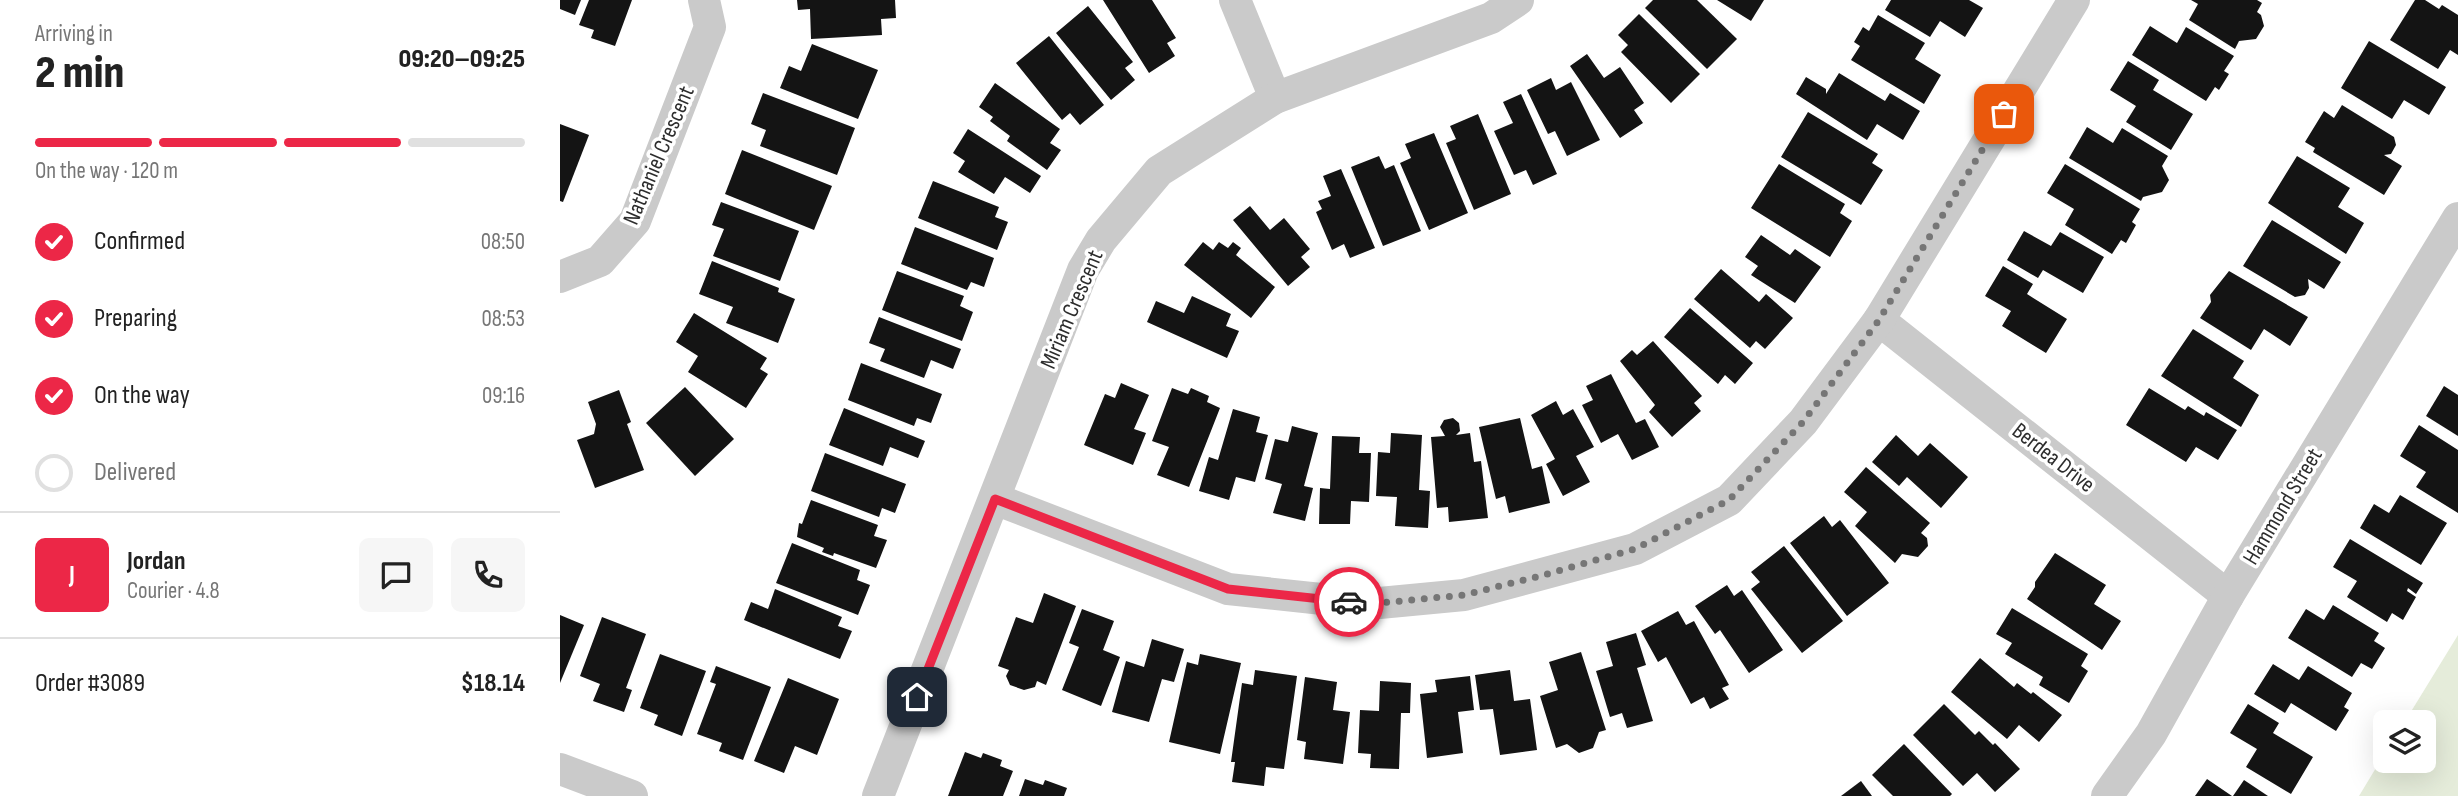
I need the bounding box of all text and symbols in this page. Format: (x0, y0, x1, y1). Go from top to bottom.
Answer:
text: Arriving in (35, 20, 113, 48)
text: 09:20–09:25 (398, 44, 525, 75)
text: 2 min (35, 46, 124, 101)
street label: Nathaniel Crescent (617, 82, 701, 229)
pin (1974, 84, 2034, 144)
icon: bag (1985, 95, 2023, 133)
text: On the way · 120 m (35, 157, 178, 185)
icon: check (35, 223, 73, 261)
text: Confirmed (94, 226, 185, 257)
text: 08:50 (481, 228, 525, 256)
street label: Miriam Crescent (1034, 246, 1109, 373)
icon: check (35, 300, 73, 338)
text: Preparing (94, 303, 177, 334)
text: 08:53 (481, 305, 525, 333)
icon: check (35, 377, 73, 415)
text: On the way (94, 380, 190, 411)
text: 09:16 (482, 382, 525, 410)
street label: Berdea Drive (2006, 417, 2100, 499)
street label: Hammond Street (2237, 443, 2329, 570)
text: Delivered (94, 457, 176, 488)
button: chat (359, 538, 433, 612)
button: phone (451, 538, 525, 612)
text: Jordan (127, 546, 185, 577)
text: J (69, 560, 75, 591)
courier (1314, 567, 1384, 637)
text: Courier · 4.8 (127, 577, 220, 605)
icon: car (1330, 583, 1368, 621)
pin (887, 667, 947, 727)
text: Order #3089 (35, 668, 145, 699)
text: $18.14 (461, 668, 525, 699)
icon: home (898, 678, 936, 716)
map controls (2373, 710, 2436, 773)
button: layers (2373, 710, 2436, 773)

